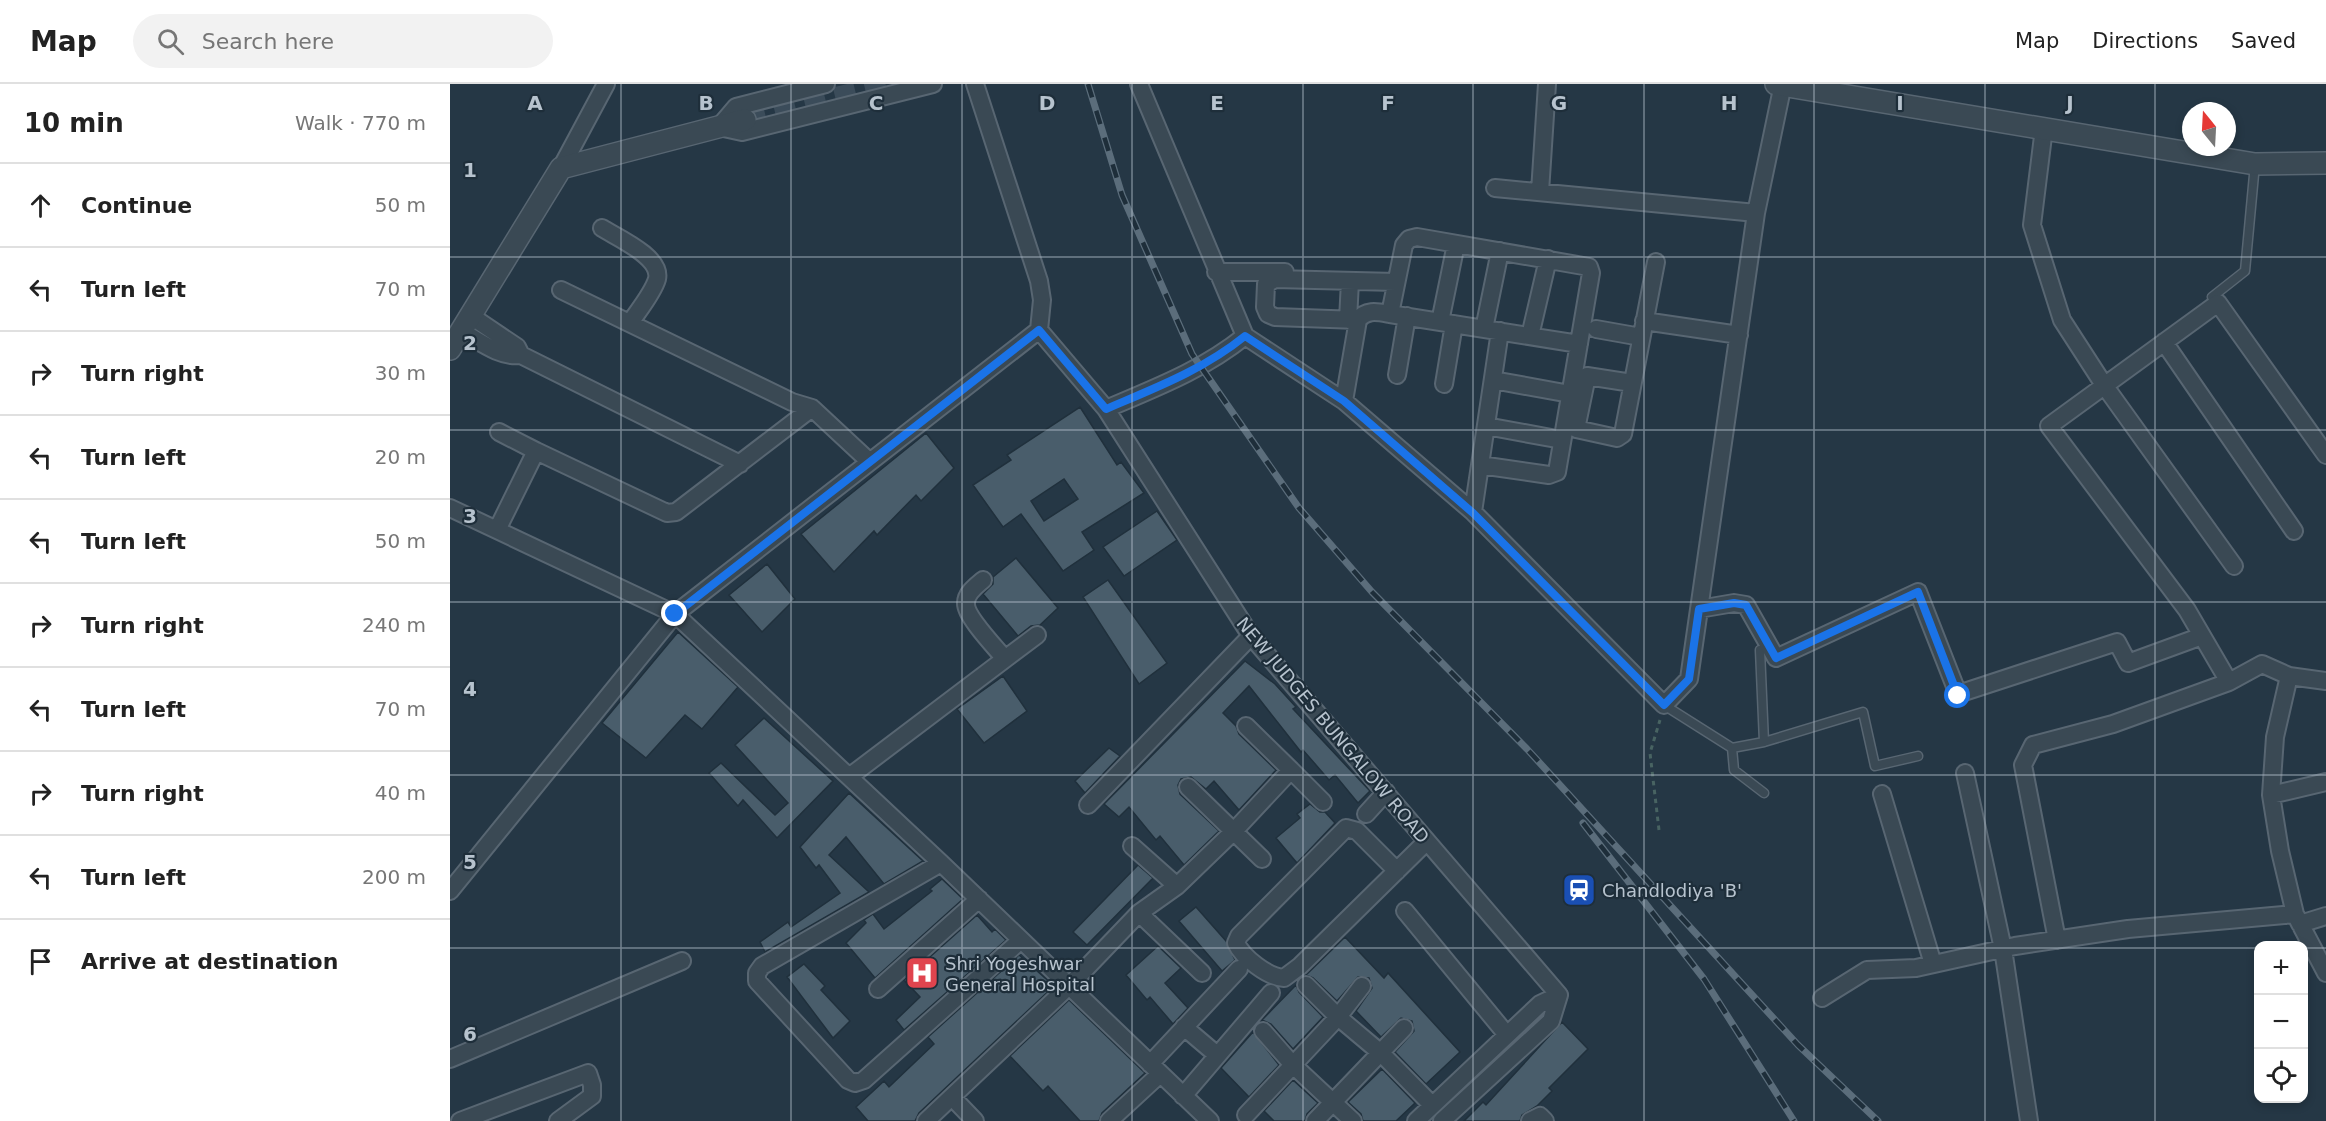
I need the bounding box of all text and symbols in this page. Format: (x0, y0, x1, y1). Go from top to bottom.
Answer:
search box (133, 14, 553, 68)
text: Map (30, 25, 97, 58)
icon: search (154, 25, 187, 58)
text: Search here (202, 29, 334, 54)
text: Map (2015, 29, 2059, 53)
text: Directions (2092, 29, 2198, 53)
text: Saved (2231, 29, 2296, 53)
text: A (527, 91, 543, 115)
text: B (698, 91, 714, 115)
text: C (869, 91, 883, 115)
text: D (1039, 91, 1055, 115)
text: E (1210, 91, 1224, 115)
text: F (1381, 91, 1395, 115)
text: G (1551, 91, 1567, 115)
text: H (1721, 91, 1737, 115)
text: I (1896, 91, 1904, 115)
text: J (2064, 91, 2074, 115)
north arrow (2182, 102, 2236, 156)
text: 10 min (24, 108, 124, 138)
text: Walk · 770 m (295, 111, 426, 135)
text: 1 (463, 158, 477, 182)
icon: ahead (24, 189, 57, 222)
text: Continue (81, 193, 192, 218)
text: 50 m (375, 193, 426, 217)
icon: left (24, 273, 57, 306)
text: Turn left (81, 277, 186, 302)
text: 70 m (375, 277, 426, 301)
text: 2 (463, 331, 477, 355)
icon: right (24, 357, 57, 390)
text: Turn right (81, 361, 204, 386)
text: 30 m (375, 361, 426, 385)
icon: left (24, 441, 57, 474)
text: Turn left (81, 445, 186, 470)
text: 20 m (375, 445, 426, 469)
text: 3 (463, 504, 477, 528)
icon: left (24, 525, 57, 558)
text: Turn left (81, 529, 186, 554)
text: 50 m (375, 529, 426, 553)
route end (661, 600, 687, 626)
icon: right (24, 609, 57, 642)
text: Turn right (81, 613, 204, 638)
text: 240 m (362, 613, 426, 637)
street label: NEW JUDGES BUNGALOW ROAD (1232, 613, 1434, 847)
text: 4 (463, 677, 477, 701)
route start (1944, 682, 1970, 708)
icon: left (24, 693, 57, 726)
text: Turn left (81, 697, 186, 722)
text: 70 m (375, 697, 426, 721)
icon: right (24, 777, 57, 810)
text: Turn right (81, 781, 204, 806)
text: 40 m (375, 781, 426, 805)
text: 5 (463, 850, 477, 874)
icon: left (24, 861, 57, 894)
text: Turn left (81, 865, 186, 890)
text: 200 m (362, 865, 426, 889)
station icon: Chandlodiya 'B' (1561, 872, 1597, 908)
place label: Chandlodiya 'B' (1602, 880, 1742, 901)
map controls (2254, 941, 2308, 1103)
button: + (2254, 941, 2308, 995)
icon: arrive (24, 945, 57, 978)
text: Arrive at destination (81, 949, 338, 974)
place label: Shri Yogeshwar General Hospital (945, 953, 1095, 995)
hospital icon: Shri Yogeshwar General Hospital (904, 955, 940, 991)
button: − (2254, 995, 2308, 1049)
text: 6 (463, 1022, 477, 1046)
button: locate (2254, 1049, 2308, 1103)

